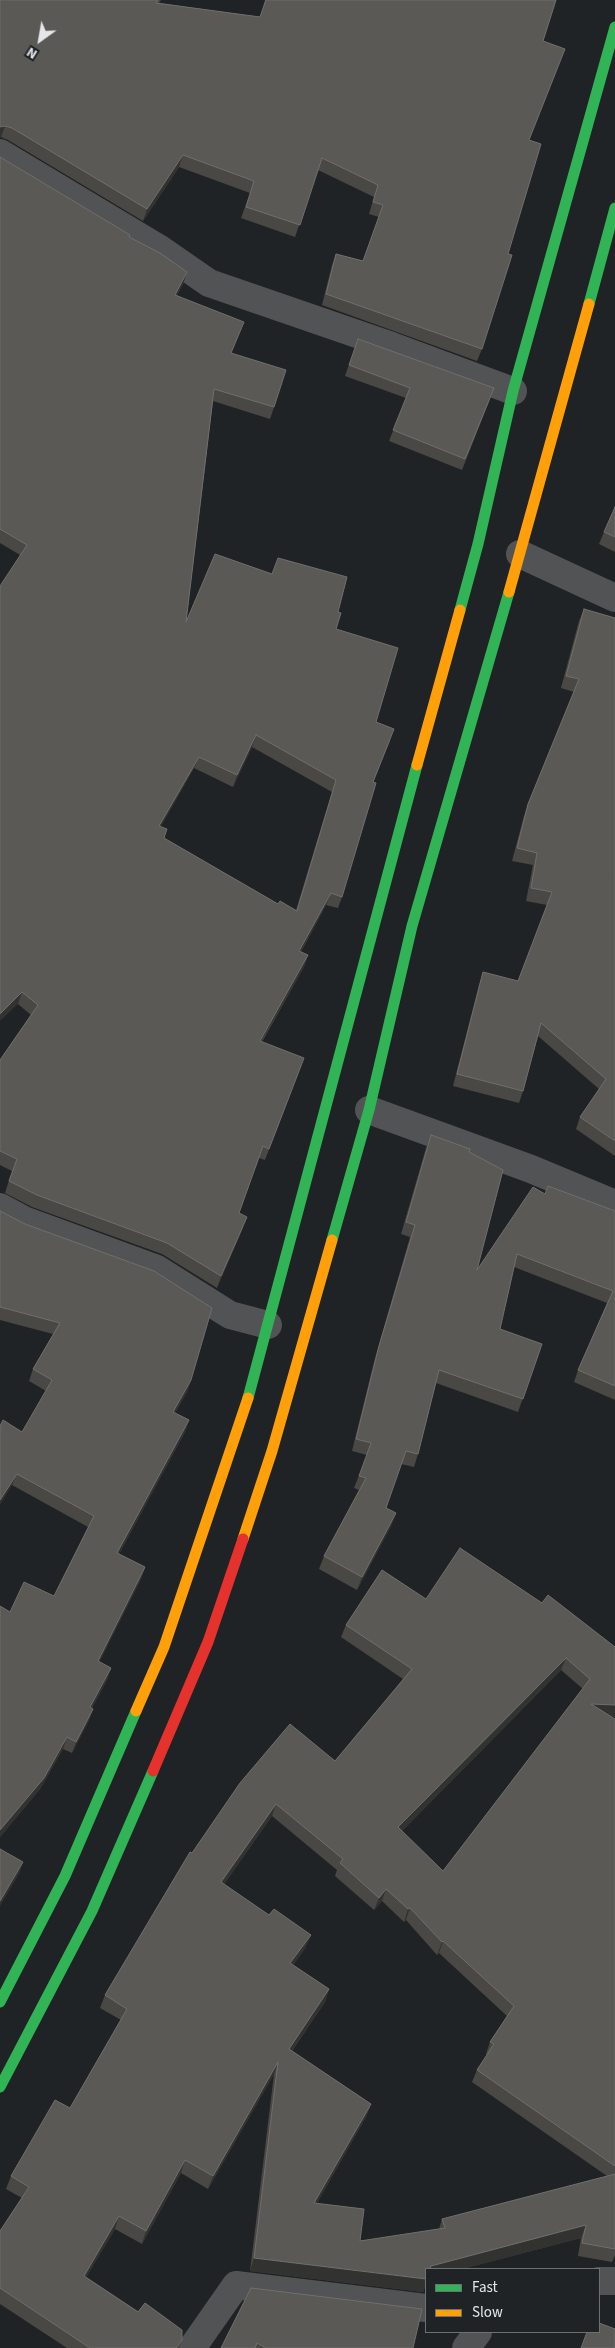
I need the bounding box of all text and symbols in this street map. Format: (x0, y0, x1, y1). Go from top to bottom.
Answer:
north arrow (15, 15, 65, 65)
text: N (23, 42, 41, 64)
legend (425, 2268, 600, 2333)
text: Fast (472, 2277, 498, 2298)
text: Slow (472, 2302, 503, 2323)

